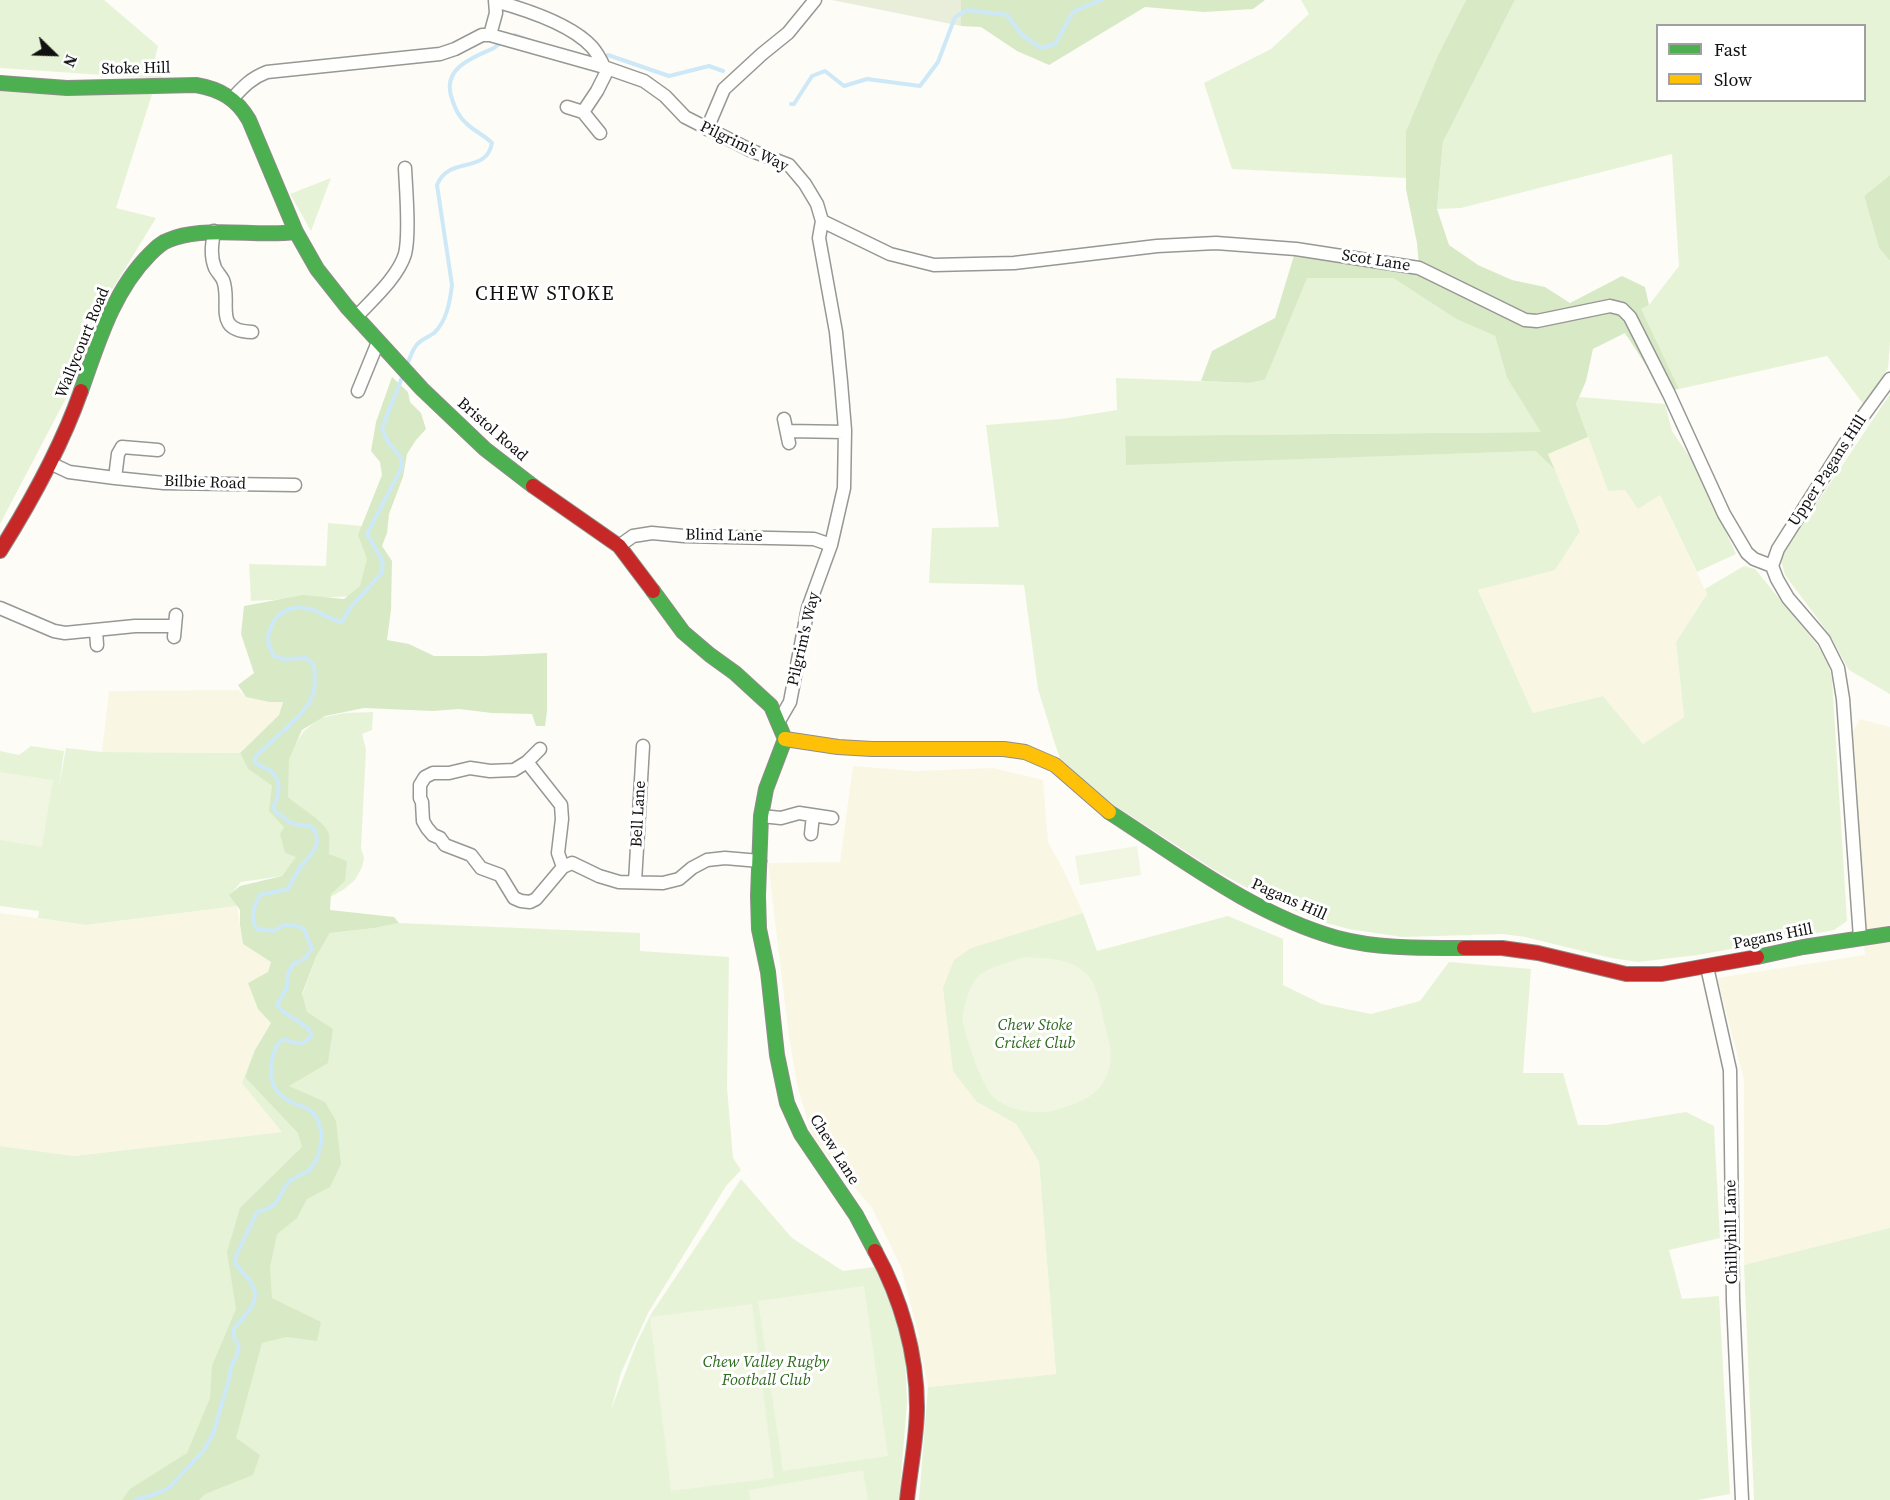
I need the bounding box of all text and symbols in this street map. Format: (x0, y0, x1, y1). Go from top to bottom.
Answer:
north arrow (24, 24, 84, 84)
legend (1656, 24, 1866, 102)
text: Fast (1714, 37, 1747, 62)
text: N (58, 51, 83, 71)
street label: Stoke Hill (101, 59, 171, 79)
text: Slow (1714, 67, 1752, 92)
street label: Pilgrim's Way (697, 117, 791, 177)
street label: Scot Lane (1340, 246, 1412, 276)
district label: CHEW STOKE (475, 283, 615, 307)
street label: Wallycourt Road (52, 285, 114, 401)
street label: Bristol Road (453, 394, 531, 466)
street label: Upper Pagans Hill (1785, 412, 1871, 530)
street label: Bilbie Road (164, 472, 246, 494)
street label: Blind Lane (685, 526, 763, 546)
street label: Pilgrim's Way (784, 590, 824, 688)
street label: Bell Lane (628, 780, 650, 848)
street label: Pagans Hill (1248, 875, 1330, 925)
street label: Pagans Hill (1732, 920, 1814, 954)
park label: Chew Stoke Cricket Club (995, 1016, 1075, 1054)
street label: Chew Lane (805, 1111, 863, 1189)
street label: Chillyhill Lane (1721, 1179, 1743, 1285)
park label: Chew Valley Rugby Football Club (703, 1353, 829, 1391)

